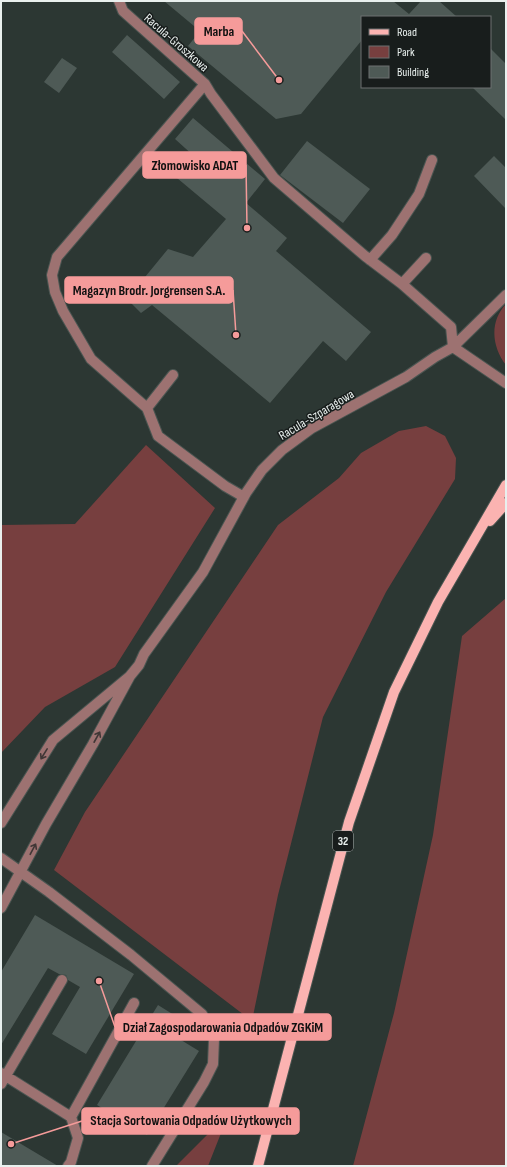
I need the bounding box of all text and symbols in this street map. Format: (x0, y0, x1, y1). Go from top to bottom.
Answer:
street label: Racula-Groszkowa (141, 10, 212, 75)
legend (361, 16, 491, 88)
callout: Marba (195, 18, 242, 44)
text: Marba (204, 23, 235, 40)
text: Road (397, 25, 417, 40)
text: Park (397, 45, 415, 60)
text: Building (397, 65, 429, 80)
callout: Złomowisko ADAT (143, 152, 246, 178)
text: Złomowisko ADAT (152, 157, 238, 174)
callout: Magazyn Brodr. Jorgrensen S.A. (65, 277, 233, 303)
text: Magazyn Brodr. Jorgrensen S.A. (73, 282, 225, 299)
street label: Racula-Szparagowa (276, 386, 357, 444)
one-way arrow (94, 731, 102, 743)
one-way arrow (40, 748, 48, 760)
road number: 32 (333, 831, 353, 851)
one-way arrow (29, 843, 37, 855)
callout: Dział Zagospodarowania Odpadów ZGKiM (115, 1014, 331, 1040)
text: Dział Zagospodarowania Odpadów ZGKiM (123, 1019, 323, 1036)
callout: Stacja Sortowania Odpadów Użytkowych (82, 1108, 299, 1134)
text: Stacja Sortowania Odpadów Użytkowych (90, 1112, 292, 1129)

